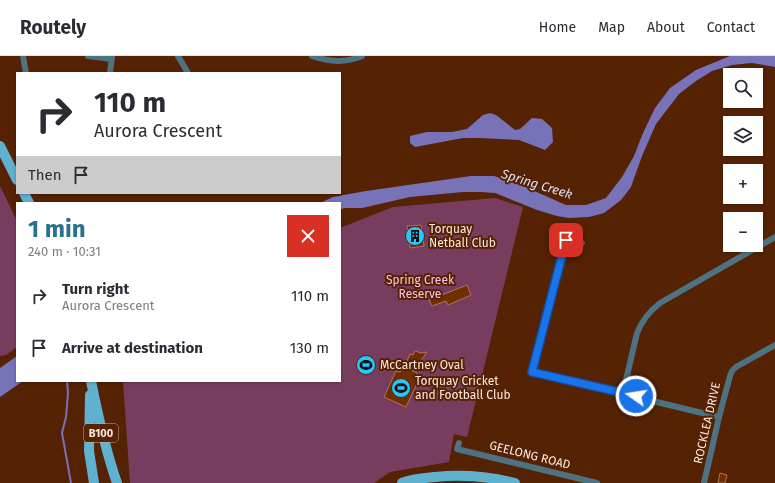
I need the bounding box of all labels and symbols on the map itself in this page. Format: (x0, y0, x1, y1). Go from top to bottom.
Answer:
water label: Spring Creek (499, 166, 574, 202)
place label: Torquay Netball Club (429, 222, 496, 250)
pin (549, 223, 583, 257)
building icon: Torquay Netball Club (404, 225, 426, 247)
park label: Spring Creek Reserve (386, 273, 455, 301)
sports icon: McCartney Oval (355, 354, 377, 376)
place label: McCartney Oval (380, 358, 464, 372)
place label: Torquay Cricket and Football Club (415, 374, 511, 402)
position arrow (615, 375, 657, 417)
sports icon: Torquay Cricket and Football Club (390, 377, 412, 399)
street label: ROCKLEA DRIVE (691, 381, 723, 465)
road number: B100 (84, 424, 118, 442)
street label: GEELONG ROAD (488, 438, 572, 472)

